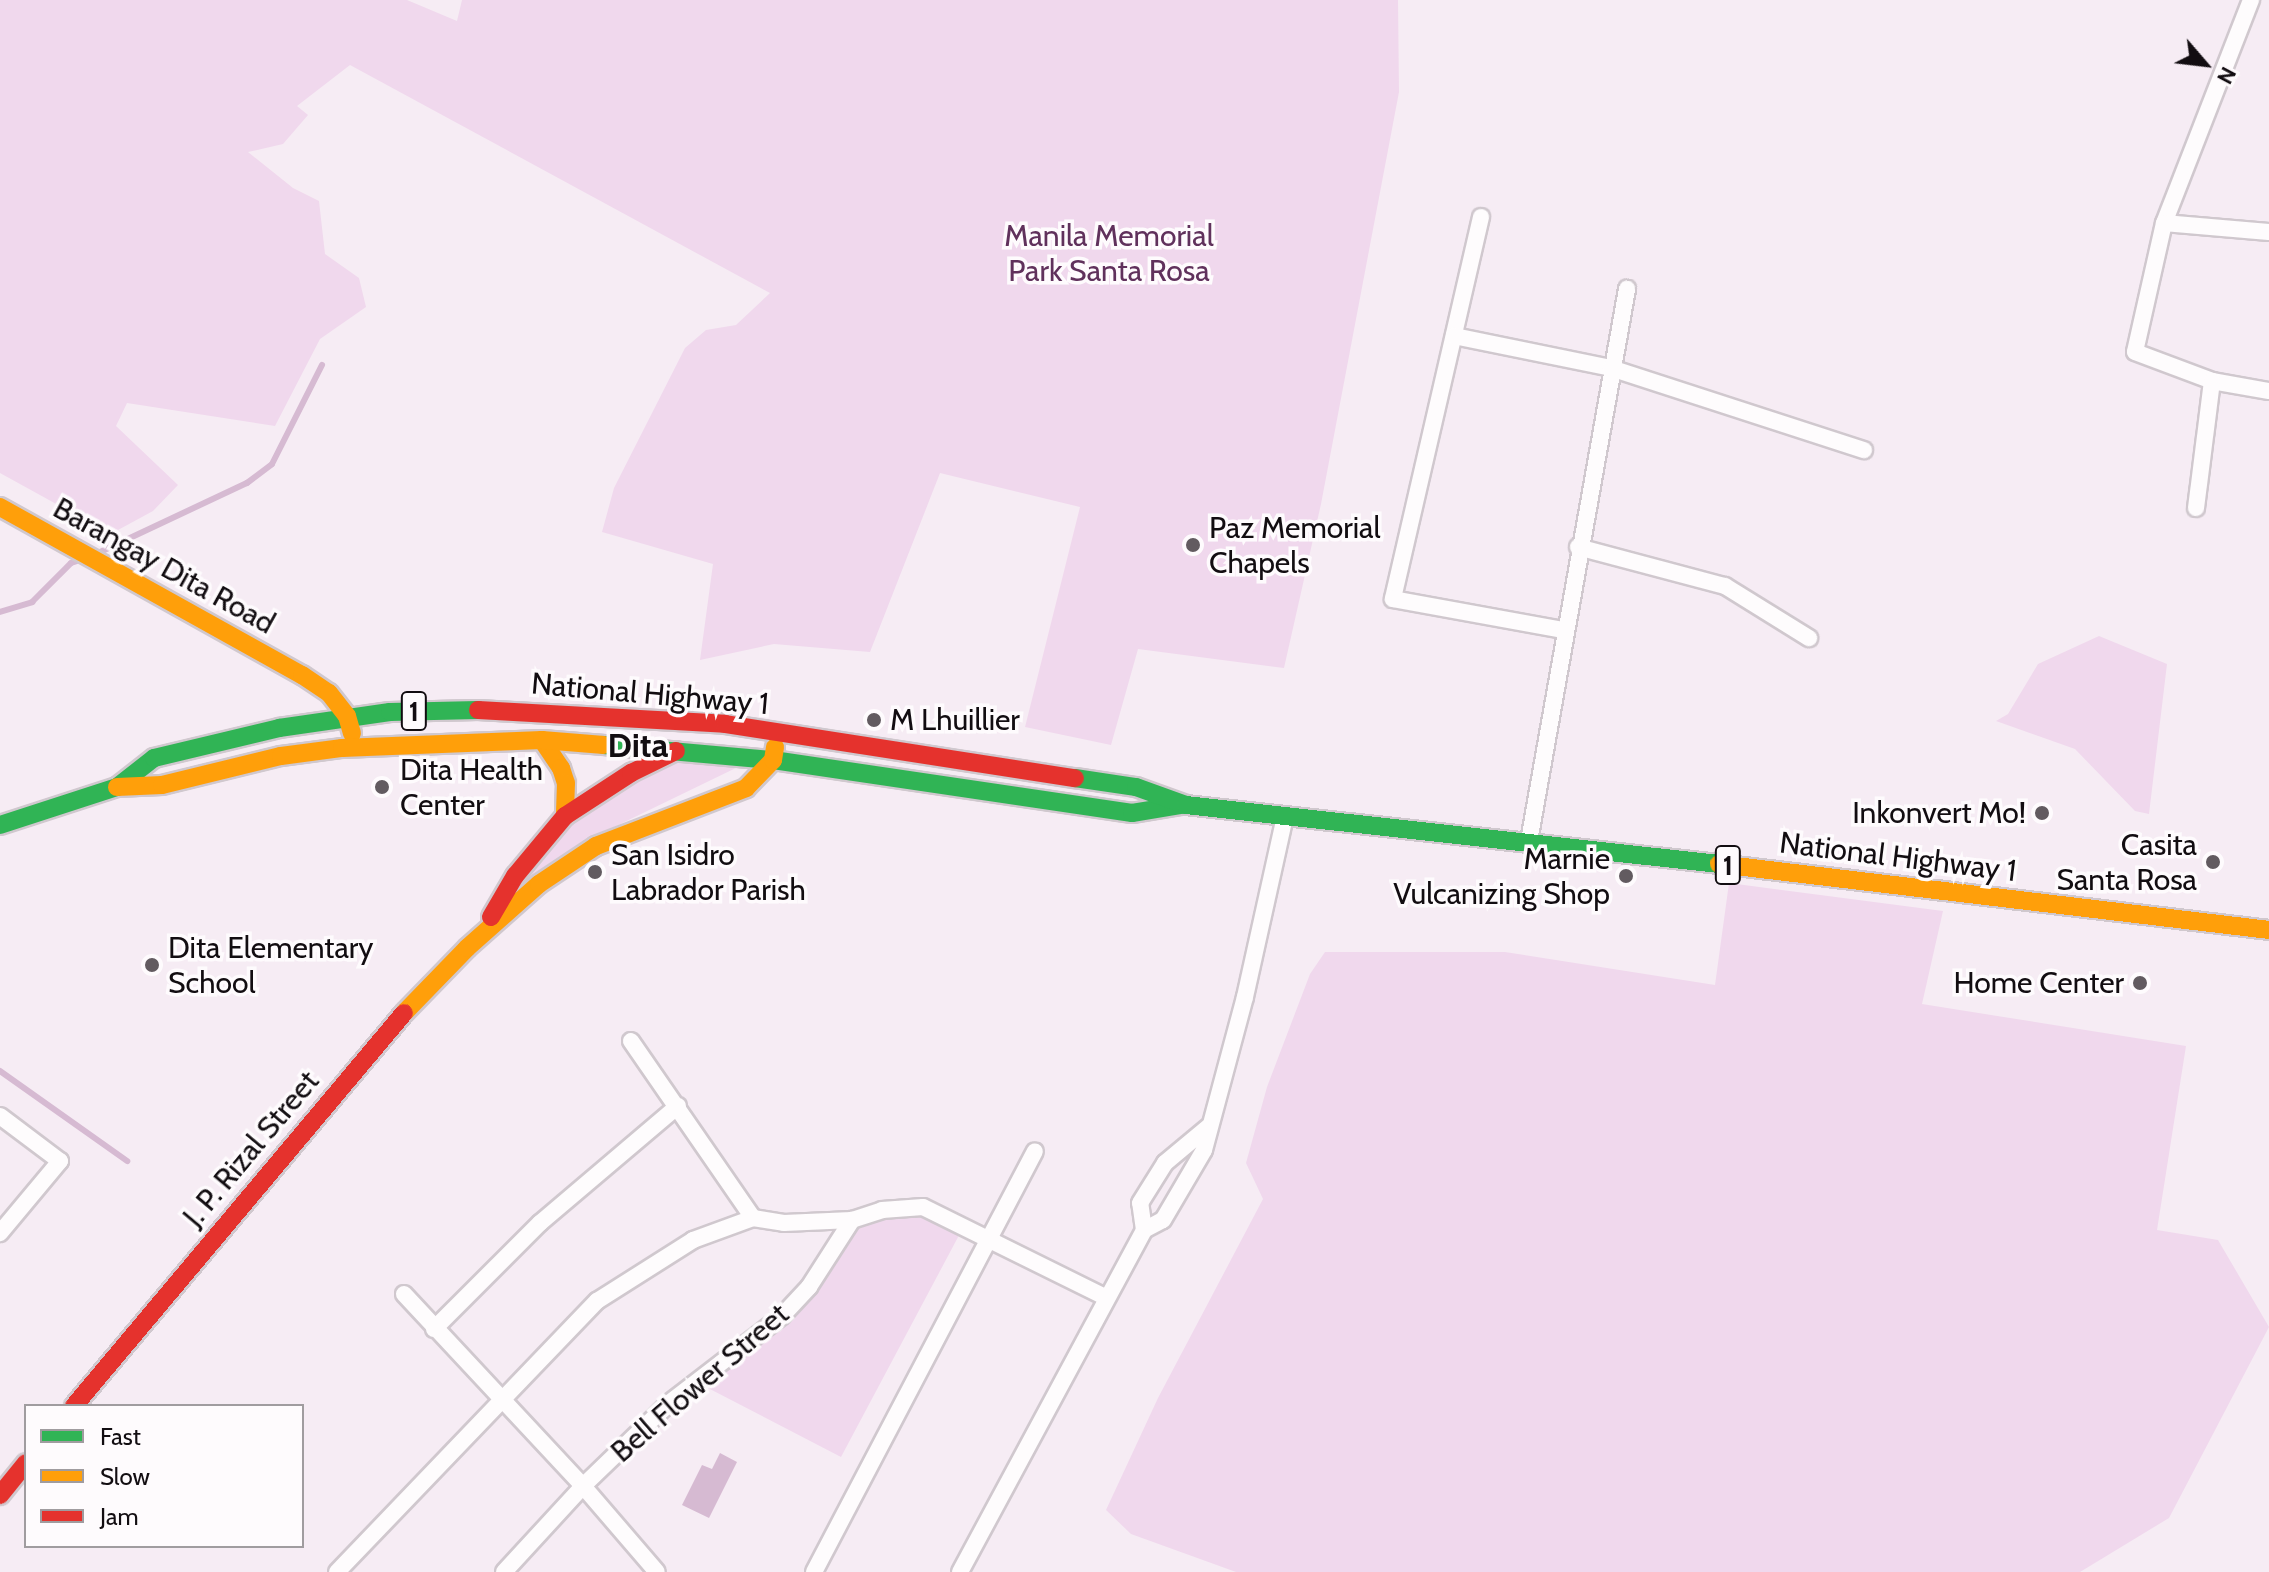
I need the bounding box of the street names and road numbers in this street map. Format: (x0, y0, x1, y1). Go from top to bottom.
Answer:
street label: Barangay Dita Road (47, 490, 281, 642)
street label: National Highway 1 (530, 666, 770, 722)
road number: 1 (400, 687, 428, 735)
street label: National Highway 1 (1778, 825, 2018, 889)
road number: 1 (1714, 841, 1742, 889)
street label: J. P. Rizal Street (175, 1064, 327, 1234)
street label: Bell Flower Street (604, 1296, 796, 1470)

